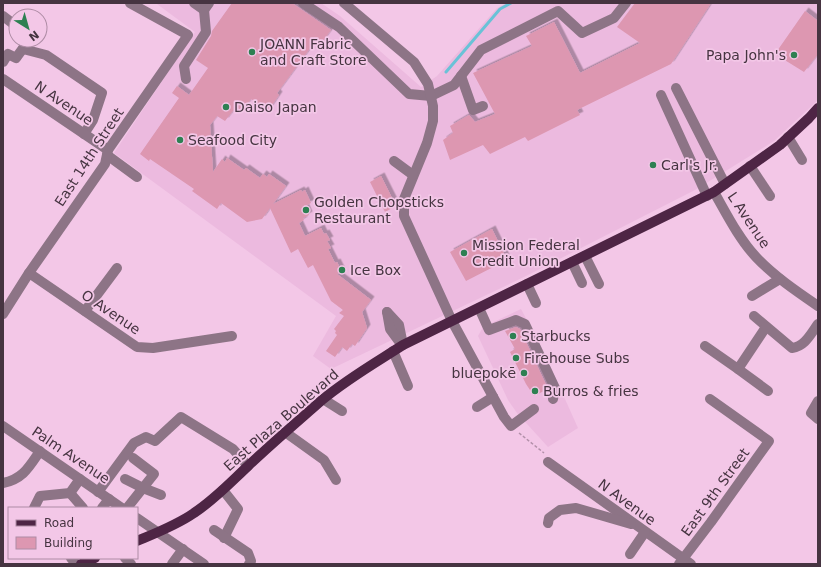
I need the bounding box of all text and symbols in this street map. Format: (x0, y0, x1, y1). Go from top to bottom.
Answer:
north arrow (8, 8, 48, 48)
text: N (26, 28, 41, 44)
place label: JOANN Fabric and Craft Store (259, 36, 367, 68)
marker: JOANN Fabric and Craft Store (247, 47, 257, 57)
place label: Papa John's (706, 47, 786, 63)
marker: Papa John's (789, 50, 799, 60)
street label: N Avenue (32, 78, 96, 128)
place label: Daiso Japan (234, 99, 317, 115)
marker: Daiso Japan (221, 102, 231, 112)
street label: East 14th Street (51, 104, 127, 209)
place label: Seafood City (188, 132, 277, 148)
marker: Seafood City (175, 135, 185, 145)
place label: Carl's Jr. (661, 157, 718, 173)
marker: Carl's Jr. (648, 160, 658, 170)
street label: L Avenue (724, 189, 774, 251)
place label: Golden Chopsticks Restaurant (314, 194, 444, 226)
marker: Golden Chopsticks Restaurant (301, 205, 311, 215)
place label: Mission Federal Credit Union (472, 237, 580, 269)
marker: Mission Federal Credit Union (459, 248, 469, 258)
place label: Ice Box (350, 262, 401, 278)
marker: Ice Box (337, 265, 347, 275)
street label: O Avenue (79, 286, 143, 338)
place label: Starbucks (521, 328, 591, 344)
marker: Starbucks (508, 331, 518, 341)
place label: Firehouse Subs (524, 350, 630, 366)
marker: Firehouse Subs (511, 353, 521, 363)
place label: bluepokē (452, 365, 516, 381)
street label: East Plaza Boulevard (220, 366, 342, 474)
marker: bluepokē (519, 368, 529, 378)
place label: Burros & fries (543, 383, 639, 399)
marker: Burros & fries (530, 386, 540, 396)
street label: Palm Avenue (29, 423, 113, 487)
street label: East 9th Street (678, 444, 753, 539)
street label: N Avenue (595, 476, 659, 528)
legend (8, 507, 138, 559)
text: Road (44, 516, 74, 530)
text: Building (44, 536, 93, 550)

